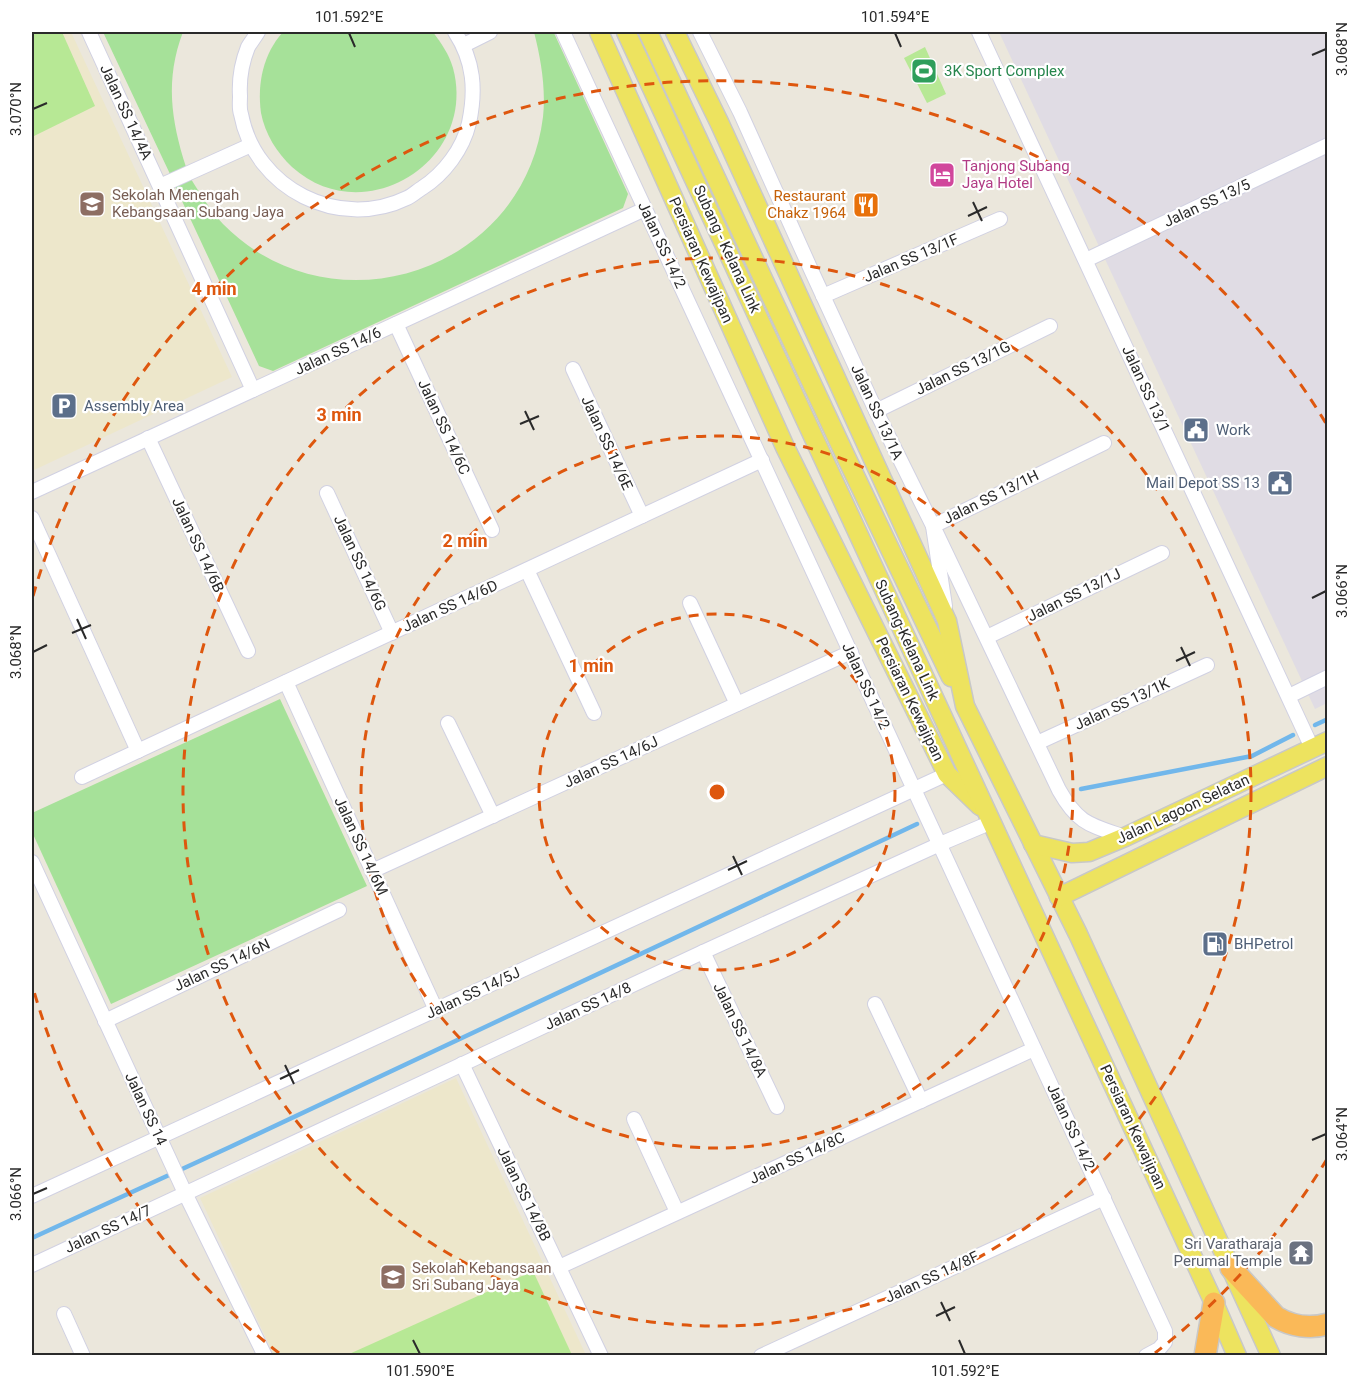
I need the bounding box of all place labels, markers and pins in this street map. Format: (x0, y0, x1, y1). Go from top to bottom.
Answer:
sports icon: 3K Sport Complex (909, 56, 939, 86)
place label: 3K Sport Complex (944, 62, 1065, 80)
place label: Tanjong Subang Jaya Hotel (962, 157, 1070, 192)
hotel icon: Tanjong Subang Jaya Hotel (927, 160, 957, 190)
place label: Sekolah Menengah Kebangsaan Subang Jaya (112, 186, 284, 221)
place label: Restaurant Chakz 1964 (767, 187, 847, 222)
school or university icon: Sekolah Menengah Kebangsaan Subang Jaya (77, 189, 107, 219)
restaurant icon: Restaurant Chakz 1964 (851, 190, 881, 220)
parking icon: Assembly Area (49, 391, 79, 421)
place label: Assembly Area (84, 397, 184, 415)
public building icon: Work (1181, 415, 1211, 445)
place label: Work (1216, 421, 1251, 439)
public building icon: Mail Depot SS 13 (1265, 468, 1295, 498)
place label: Mail Depot SS 13 (1146, 474, 1260, 492)
centre of rings (707, 782, 727, 802)
fuel station icon: BHPetrol (1200, 929, 1230, 959)
place label: BHPetrol (1234, 935, 1293, 953)
place label: Sri Varatharaja Perumal Temple (1174, 1235, 1282, 1270)
temple icon: Sri Varatharaja Perumal Temple (1286, 1238, 1316, 1268)
place label: Sekolah Kebangsaan Sri Subang Jaya (412, 1259, 552, 1294)
school or university icon: Sekolah Kebangsaan Sri Subang Jaya (378, 1262, 408, 1292)

